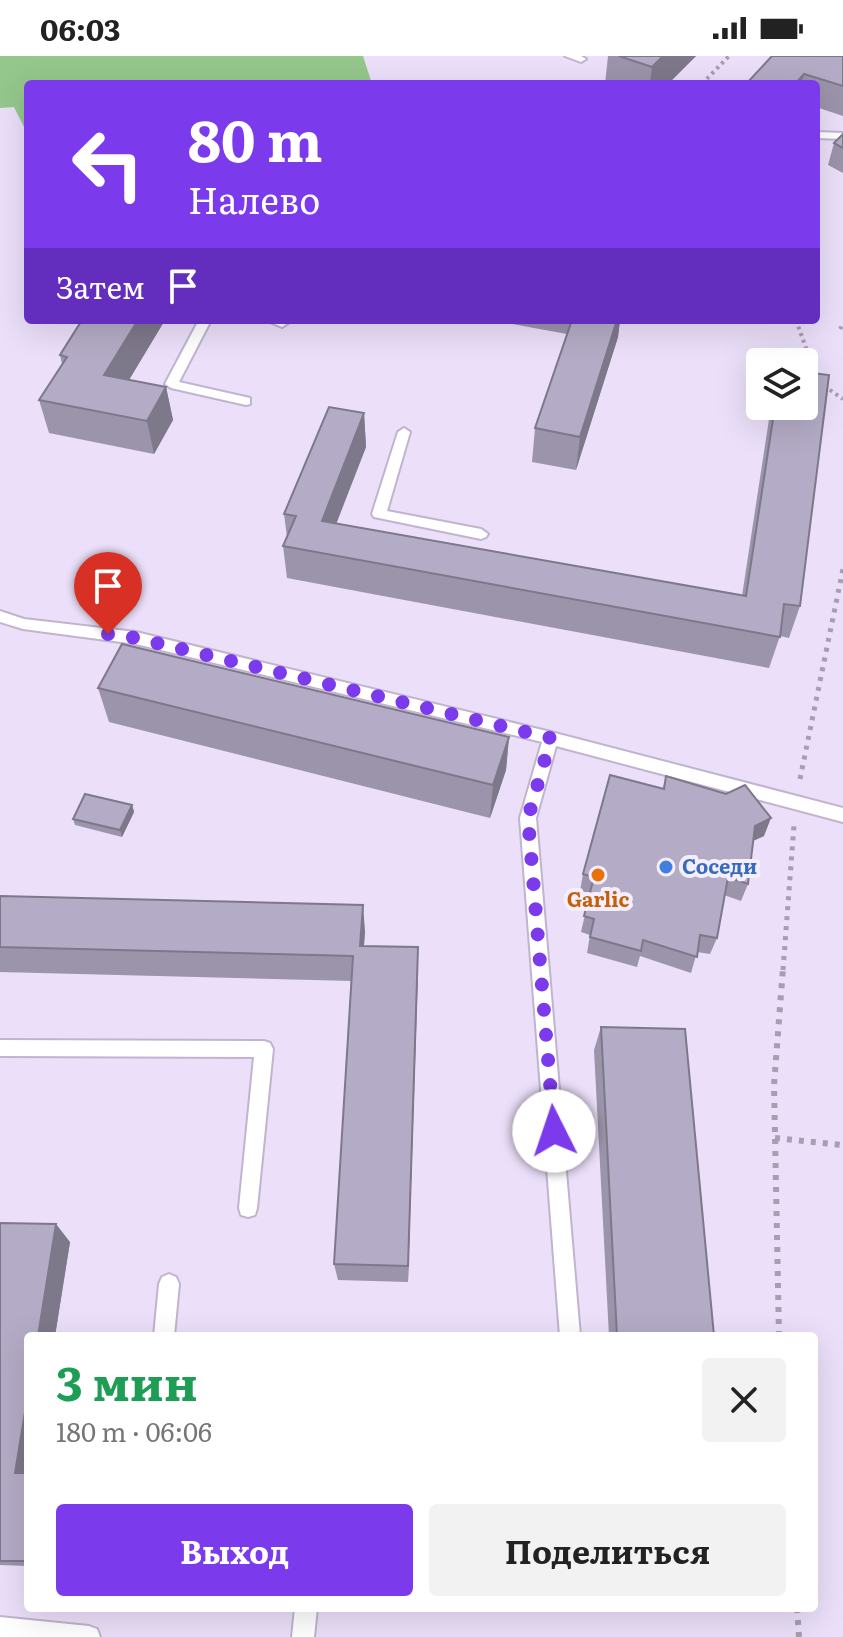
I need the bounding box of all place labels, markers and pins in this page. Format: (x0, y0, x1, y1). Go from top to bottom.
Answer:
pin (74, 552, 142, 634)
place label: Соседи (682, 850, 757, 880)
marker: Соседи (657, 858, 675, 876)
marker: Garlic (589, 866, 607, 884)
place label: Garlic (567, 883, 629, 913)

